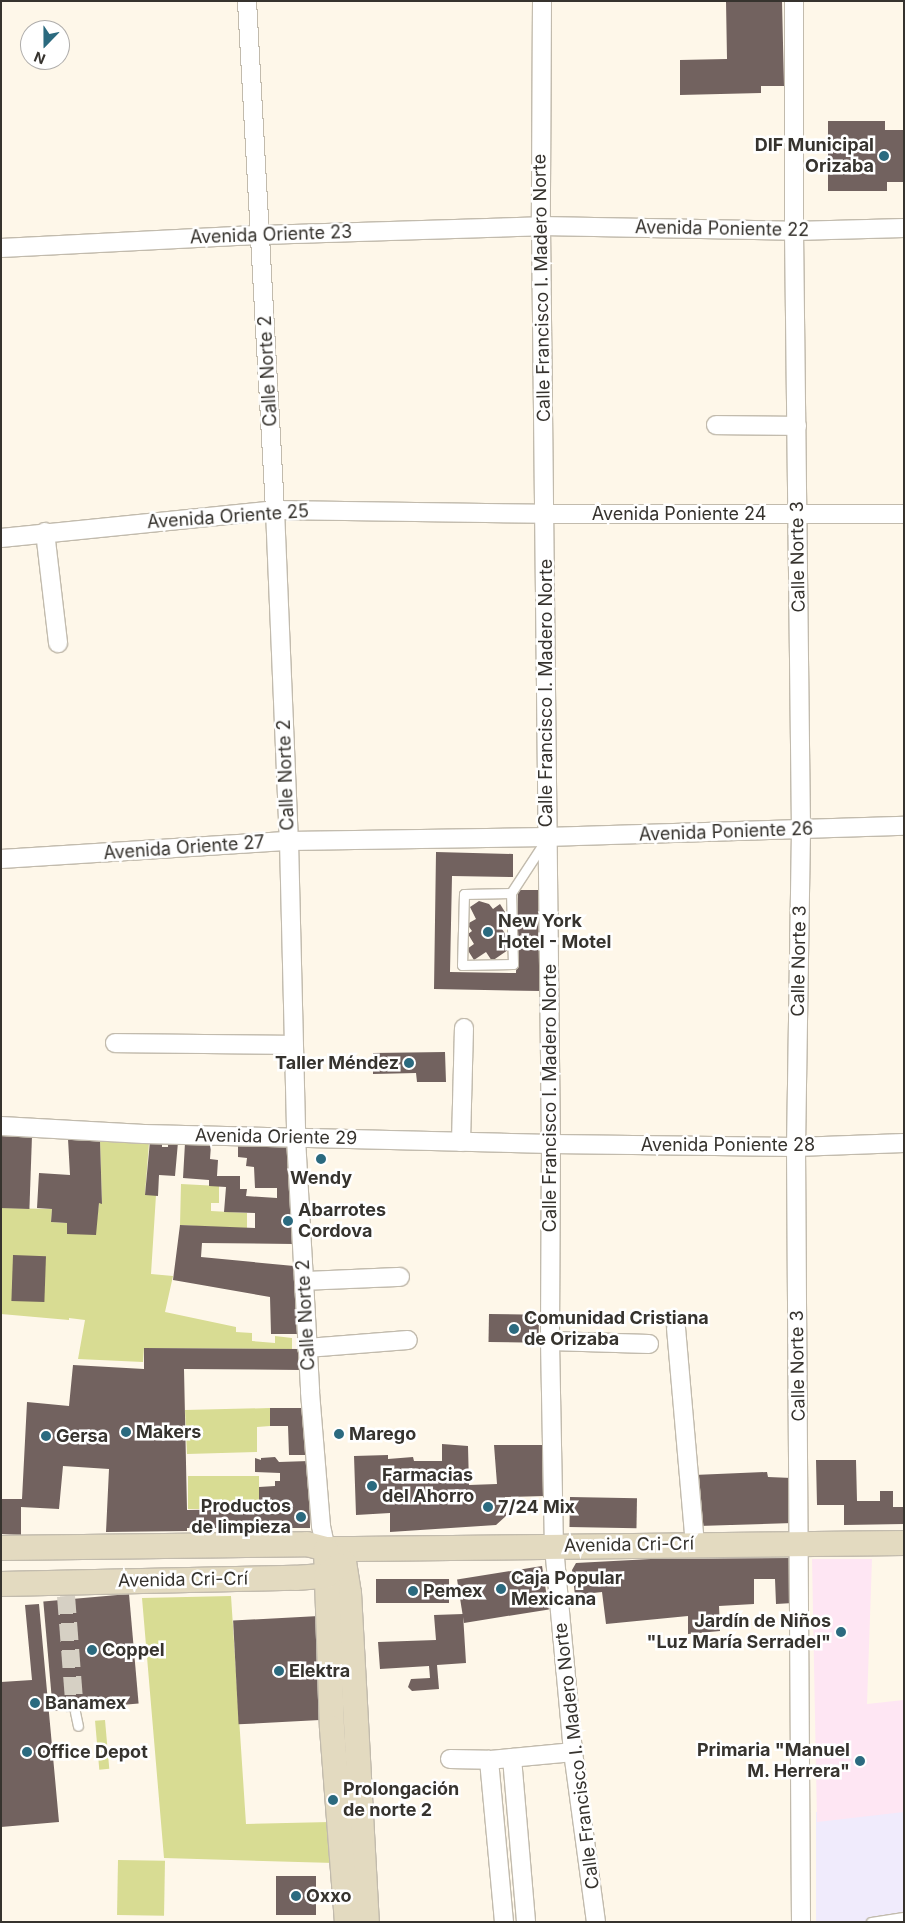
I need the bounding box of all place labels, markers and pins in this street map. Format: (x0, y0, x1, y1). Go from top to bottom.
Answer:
place label: DIF Municipal Orizaba (755, 135, 874, 178)
marker: DIF Municipal Orizaba (878, 150, 890, 162)
place label: New York Hotel - Motel (498, 911, 611, 954)
marker: New York Hotel - Motel (482, 926, 494, 938)
place label: Taller Méndez (275, 1052, 399, 1074)
marker: Taller Méndez (403, 1057, 415, 1069)
marker: Wendy (315, 1153, 327, 1165)
place label: Wendy (290, 1167, 352, 1189)
place label: Abarrotes Cordova (298, 1200, 386, 1242)
marker: Abarrotes Cordova (282, 1215, 294, 1227)
place label: Comunidad Cristiana de Orizaba (524, 1308, 709, 1350)
marker: Comunidad Cristiana de Orizaba (508, 1323, 520, 1335)
place label: Makers (136, 1421, 201, 1443)
place label: Marego (349, 1423, 416, 1445)
place label: Gersa (56, 1425, 108, 1447)
marker: Makers (120, 1426, 132, 1438)
marker: Marego (333, 1428, 345, 1440)
marker: Gersa (40, 1430, 52, 1442)
place label: Farmacias del Ahorro (382, 1465, 474, 1508)
marker: Farmacias del Ahorro (366, 1480, 378, 1492)
place label: Productos de limpieza (191, 1496, 291, 1538)
place label: 7/24 Mix (498, 1496, 575, 1518)
marker: 7/24 Mix (482, 1501, 494, 1513)
marker: Productos de limpieza (295, 1511, 307, 1523)
place label: Caja Popular Mexicana (511, 1568, 622, 1610)
place label: Pemex (423, 1580, 482, 1602)
marker: Caja Popular Mexicana (495, 1583, 507, 1595)
marker: Pemex (407, 1585, 419, 1597)
place label: Jardín de Niños "Luz María Serradel" (646, 1611, 831, 1654)
marker: Jardín de Niños "Luz María Serradel" (835, 1626, 847, 1638)
place label: Coppel (102, 1639, 165, 1661)
marker: Coppel (86, 1644, 98, 1656)
place label: Elektra (289, 1660, 350, 1682)
marker: Elektra (273, 1665, 285, 1677)
place label: Banamex (45, 1692, 126, 1714)
marker: Banamex (29, 1697, 41, 1709)
place label: Primaria "Manuel M. Herrera" (697, 1740, 850, 1782)
place label: Office Depot (37, 1741, 148, 1763)
marker: Office Depot (21, 1746, 33, 1758)
marker: Primaria "Manuel M. Herrera" (854, 1755, 866, 1767)
place label: Prolongación de norte 2 (343, 1779, 459, 1822)
marker: Prolongación de norte 2 (327, 1794, 339, 1806)
place label: Oxxo (306, 1885, 351, 1907)
marker: Oxxo (290, 1890, 302, 1902)

